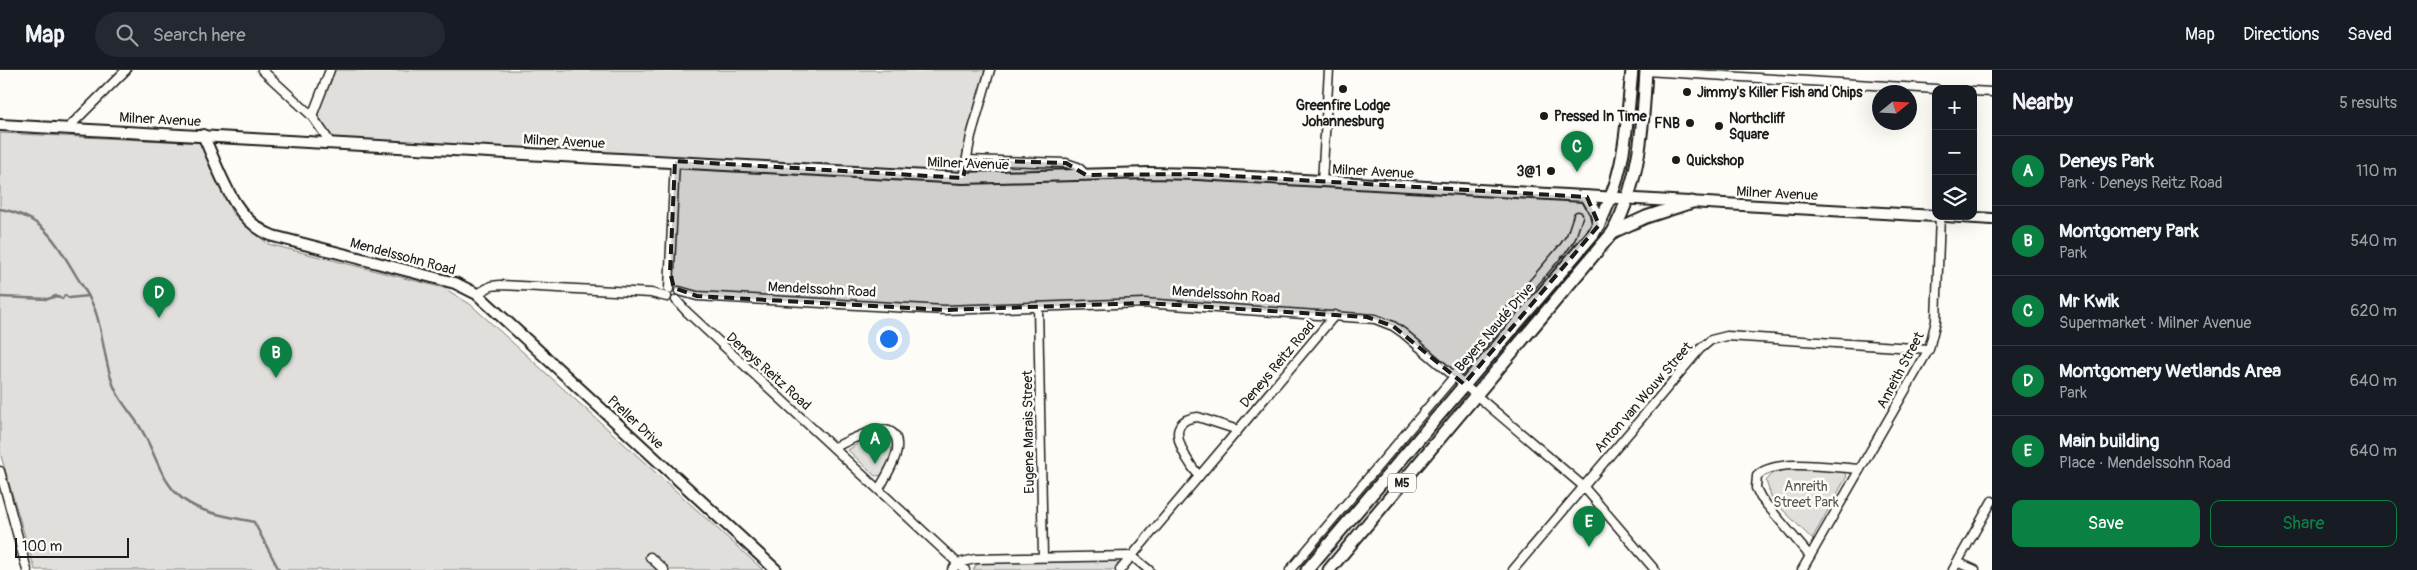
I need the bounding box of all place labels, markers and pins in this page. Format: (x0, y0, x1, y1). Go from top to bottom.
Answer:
marker: Greenfire Lodge Johannesburg (1337, 83, 1349, 95)
place label: Jimmy's Killer Fish and Chips (1697, 84, 1863, 101)
marker: Jimmy's Killer Fish and Chips (1681, 86, 1693, 98)
place label: Greenfire Lodge Johannesburg (1296, 97, 1391, 130)
place label: Pressed In Time (1554, 108, 1648, 125)
marker: Pressed In Time (1538, 110, 1550, 122)
place label: Northcliff Square (1729, 110, 1786, 143)
place label: FNB (1654, 115, 1680, 132)
marker: FNB (1684, 117, 1696, 129)
marker: Northcliff Square (1713, 120, 1725, 132)
pin: C (1561, 131, 1593, 172)
place label: Quickshop (1686, 152, 1745, 169)
marker: Quickshop (1670, 154, 1682, 166)
place label: 3@1 (1517, 163, 1541, 180)
marker: 3@1 (1545, 165, 1557, 177)
pin: D (143, 277, 175, 318)
pin: B (260, 337, 292, 378)
pin: A (859, 423, 891, 464)
pin: E (1573, 506, 1605, 547)

